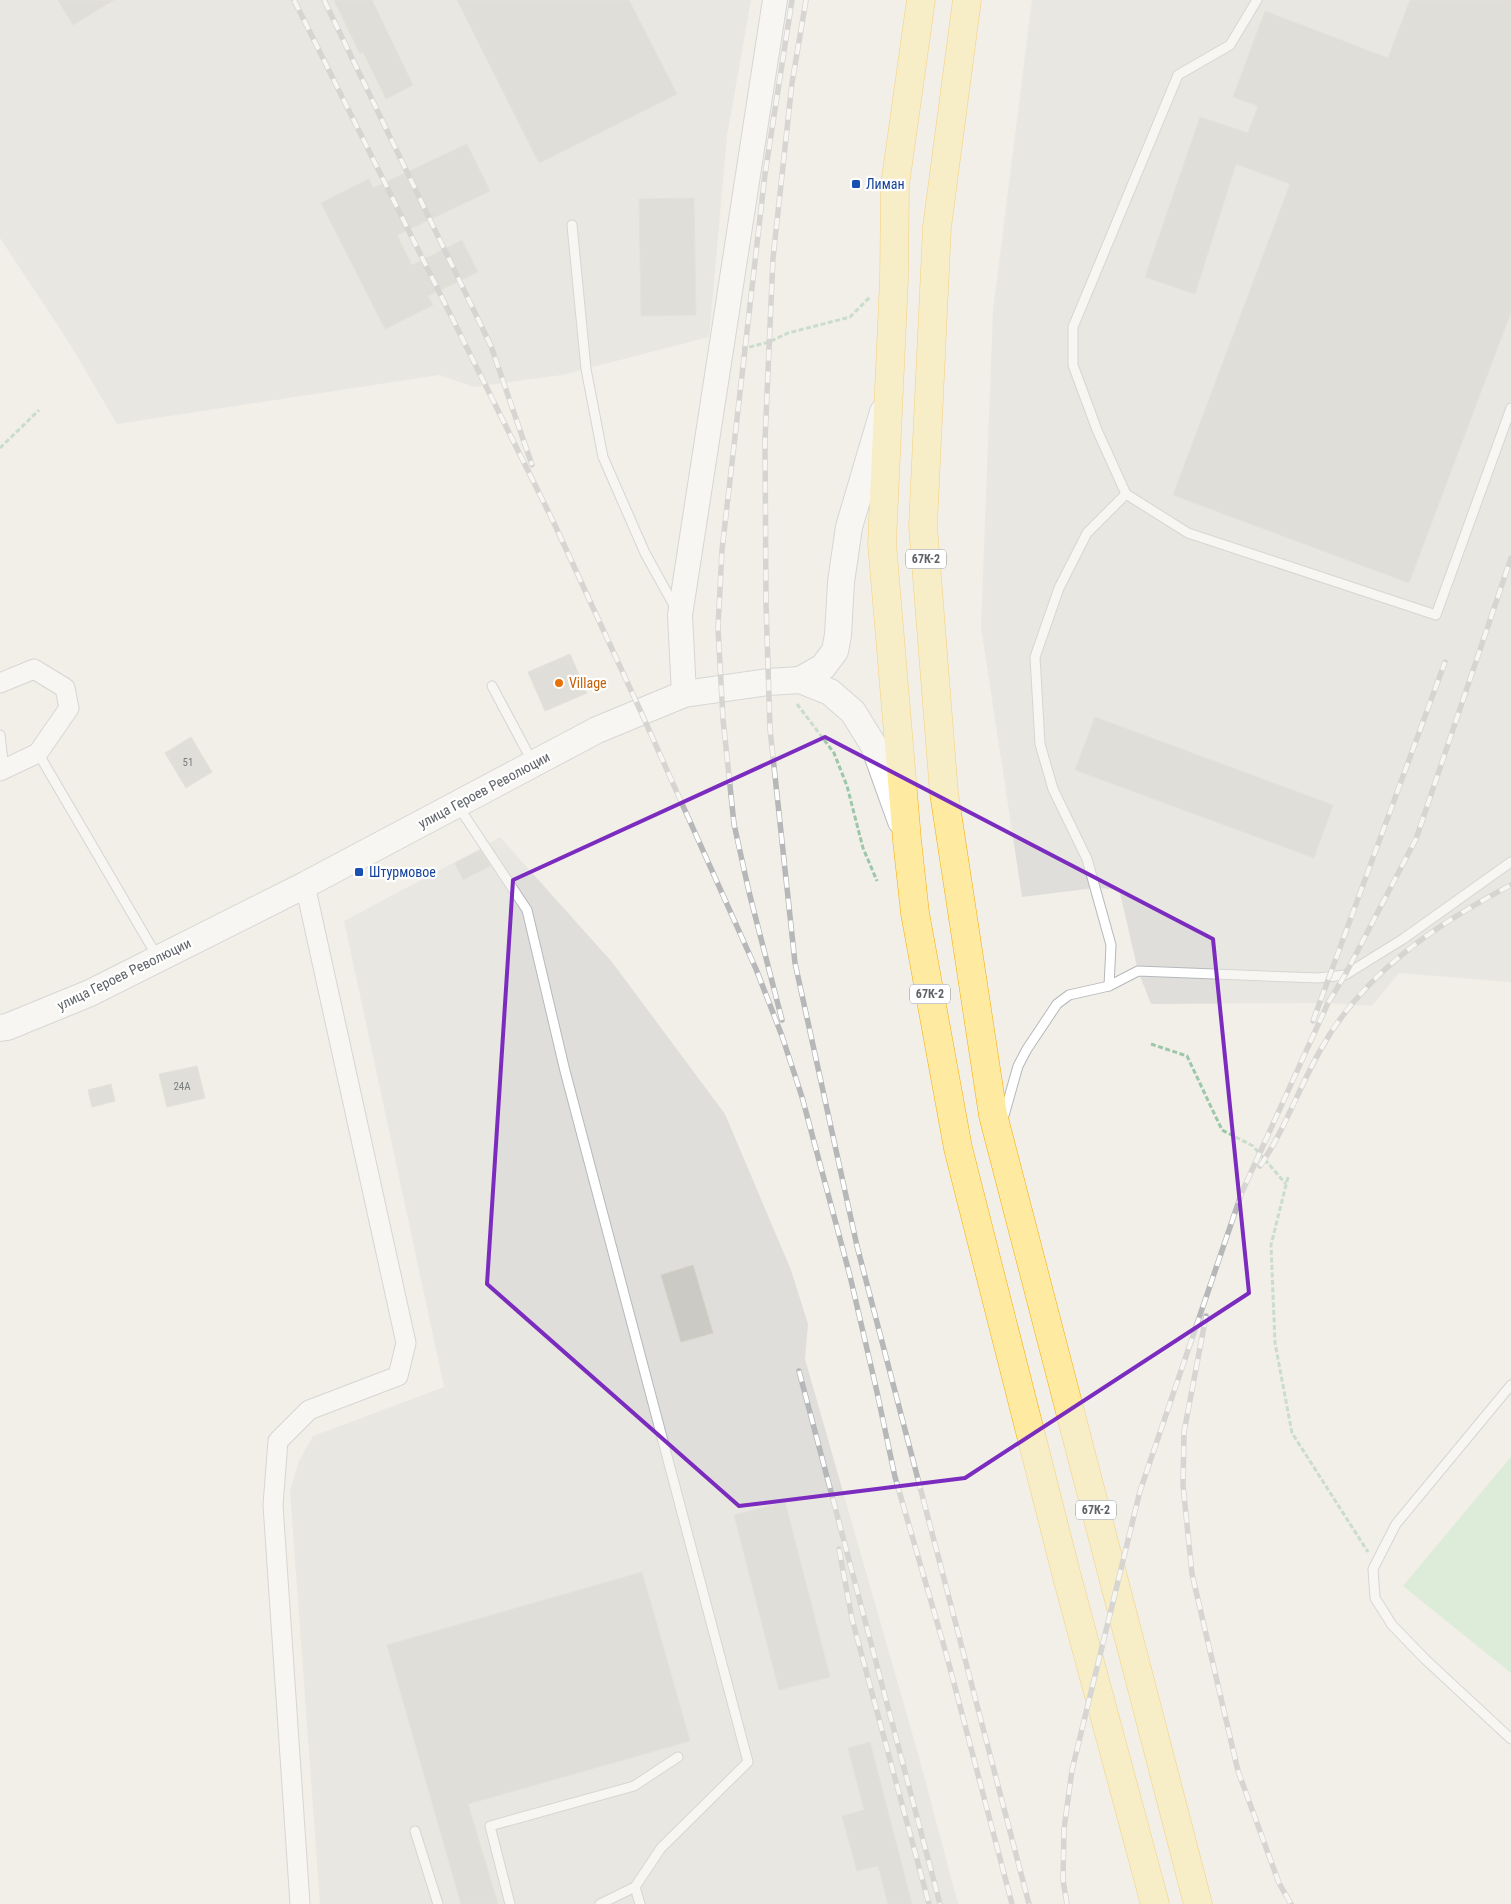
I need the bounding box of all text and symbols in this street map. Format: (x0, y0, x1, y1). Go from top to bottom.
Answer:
place label: Лиман (866, 176, 905, 192)
marker: Лиман (850, 178, 862, 190)
road number: 67К-2 (906, 550, 946, 568)
place label: Village (569, 675, 607, 691)
marker: Village (553, 677, 565, 689)
street label: улица Героев Революции (415, 748, 553, 832)
house number: 51 (183, 756, 193, 769)
place label: Штурмовое (369, 864, 436, 880)
marker: Штурмовое (353, 866, 365, 878)
street label: улица Героев Революции (55, 935, 193, 1013)
road number: 67К-2 (910, 984, 950, 1004)
house number: 24А (173, 1080, 191, 1093)
road number: 67К-2 (1076, 1500, 1116, 1520)

